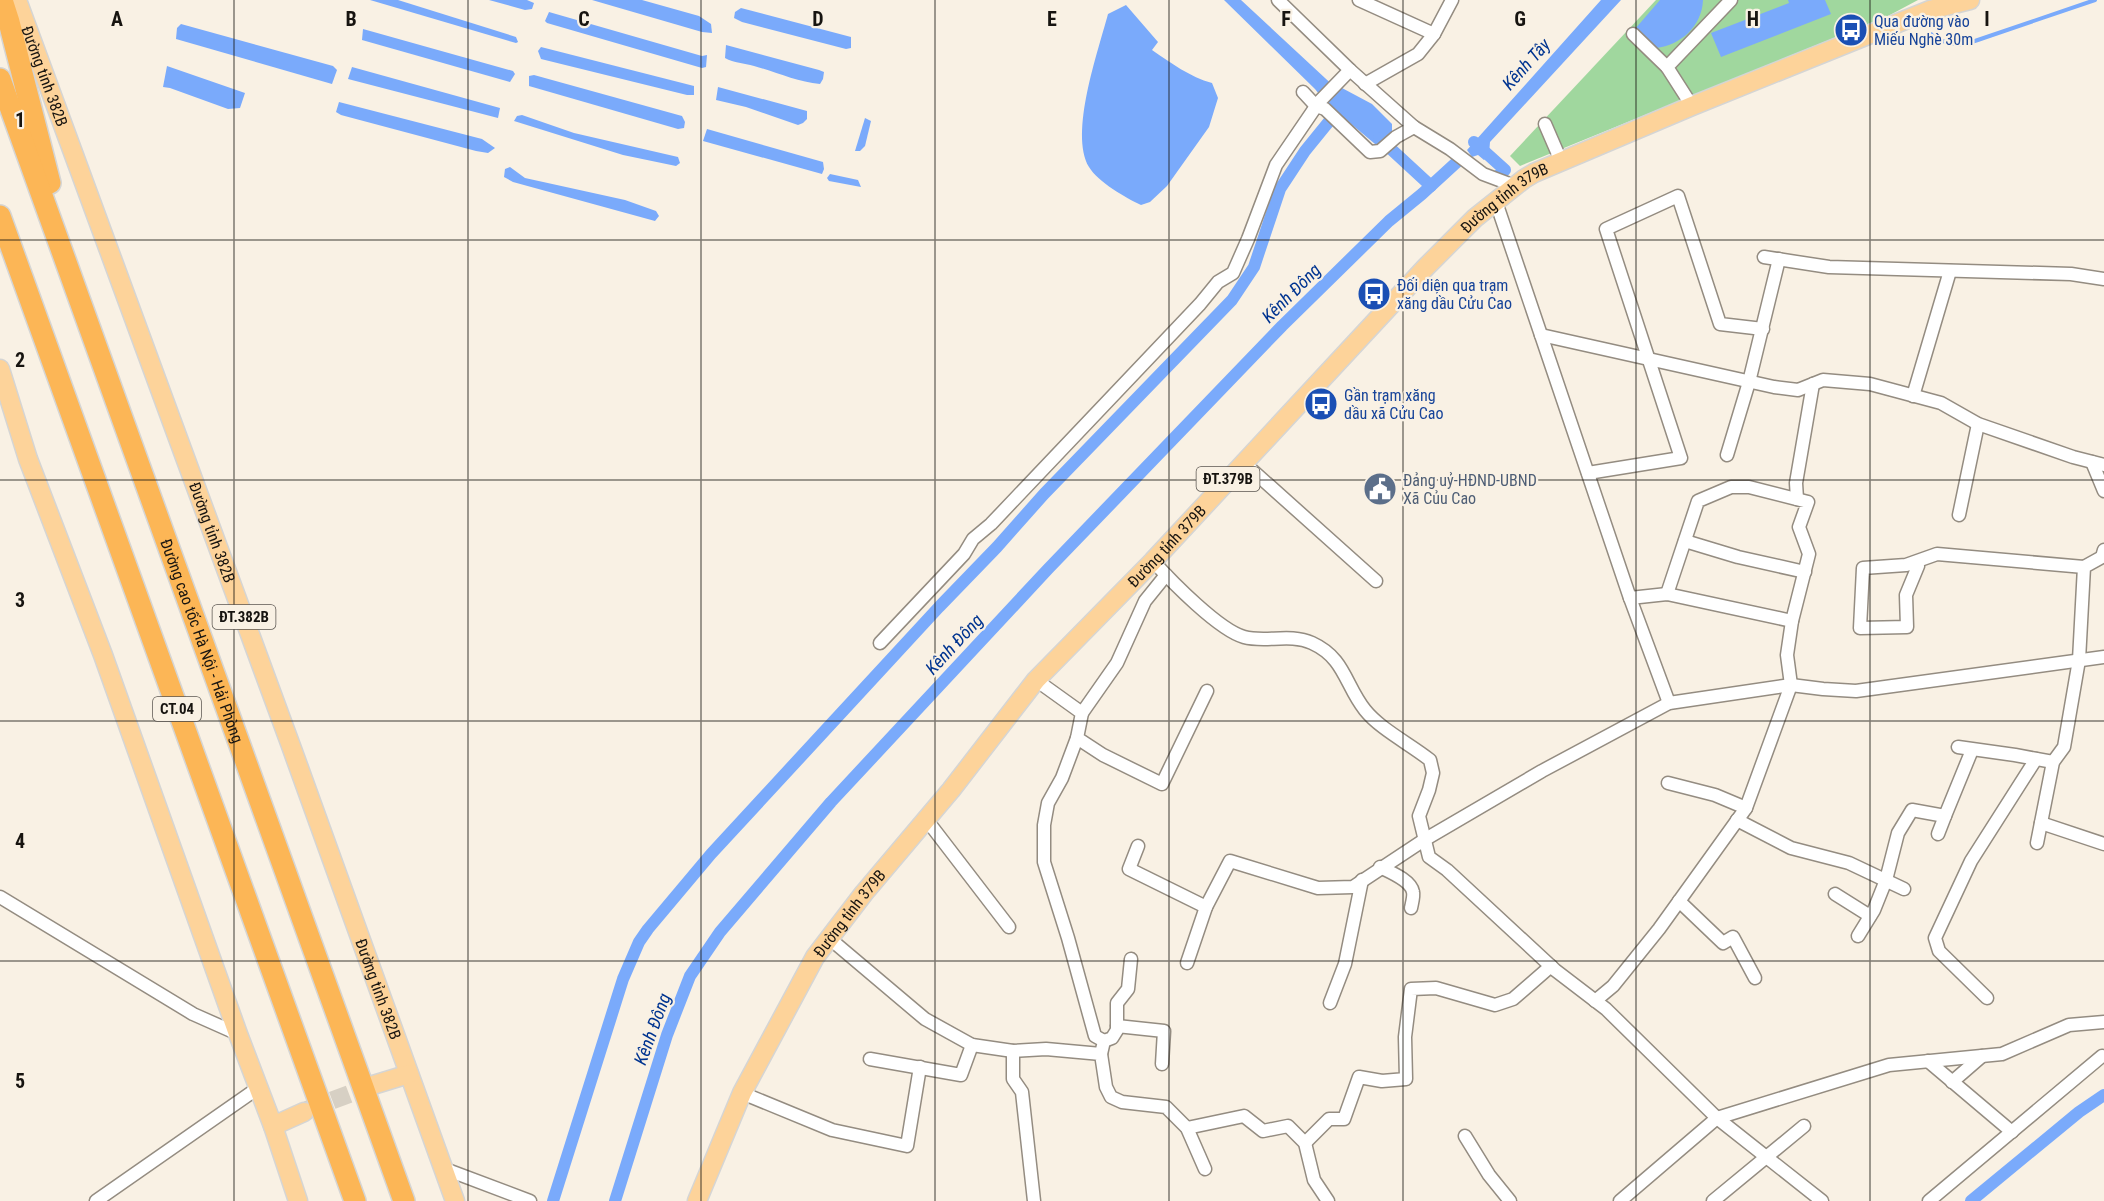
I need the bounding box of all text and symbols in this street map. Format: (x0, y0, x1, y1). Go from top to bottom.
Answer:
text: A (111, 7, 123, 31)
text: B (345, 7, 357, 31)
text: C (578, 7, 590, 31)
text: D (812, 7, 824, 31)
text: E (1047, 7, 1057, 31)
text: F (1281, 7, 1291, 31)
text: G (1514, 7, 1526, 31)
text: H (1747, 7, 1759, 31)
text: I (1984, 7, 1990, 31)
bus stop icon: Qua đường vào Miếu Nghè 30m (1833, 12, 1869, 48)
place label: Qua đường vào Miếu Nghè 30m (1874, 12, 1973, 49)
street label: Đường tỉnh 382B (18, 23, 72, 129)
water label: Kênh Tây (1498, 34, 1555, 94)
text: 1 (15, 108, 25, 132)
street label: Đường tỉnh 379B (1456, 159, 1551, 237)
water label: Kênh Đông (1257, 259, 1325, 327)
bus stop icon: Đối diện qua trạm xăng dầu Cửu Cao (1356, 276, 1392, 312)
place label: Đối diện qua trạm xăng dầu Cửu Cao (1397, 276, 1512, 313)
text: 2 (15, 348, 25, 372)
bus stop icon: Gần trạm xăng dầu xã Cửu Cao (1303, 386, 1339, 422)
place label: Gần trạm xăng dầu xã Cửu Cao (1344, 386, 1443, 423)
road number: ĐT.379B (1196, 467, 1260, 491)
public building icon: Đảng uỷ-HĐND-UBND Xã Củu Cao (1362, 471, 1398, 507)
place label: Đảng uỷ-HĐND-UBND Xã Củu Cao (1403, 471, 1537, 508)
street label: Đường tỉnh 382B (185, 479, 240, 585)
street label: Đường tỉnh 379B (1123, 501, 1210, 591)
street label: Đường cao tốc Hà Nội - Hải Phòng (157, 536, 248, 745)
text: 3 (15, 588, 25, 612)
road number: ĐT.382B (212, 605, 276, 629)
water label: Kênh Đông (921, 609, 987, 678)
road number: CT.04 (153, 697, 201, 721)
text: 4 (15, 829, 25, 853)
street label: Đường tỉnh 379B (809, 866, 889, 961)
street label: Đường tỉnh 382B (352, 936, 405, 1042)
water label: Kênh Đông (629, 990, 675, 1068)
text: 5 (15, 1069, 25, 1093)

